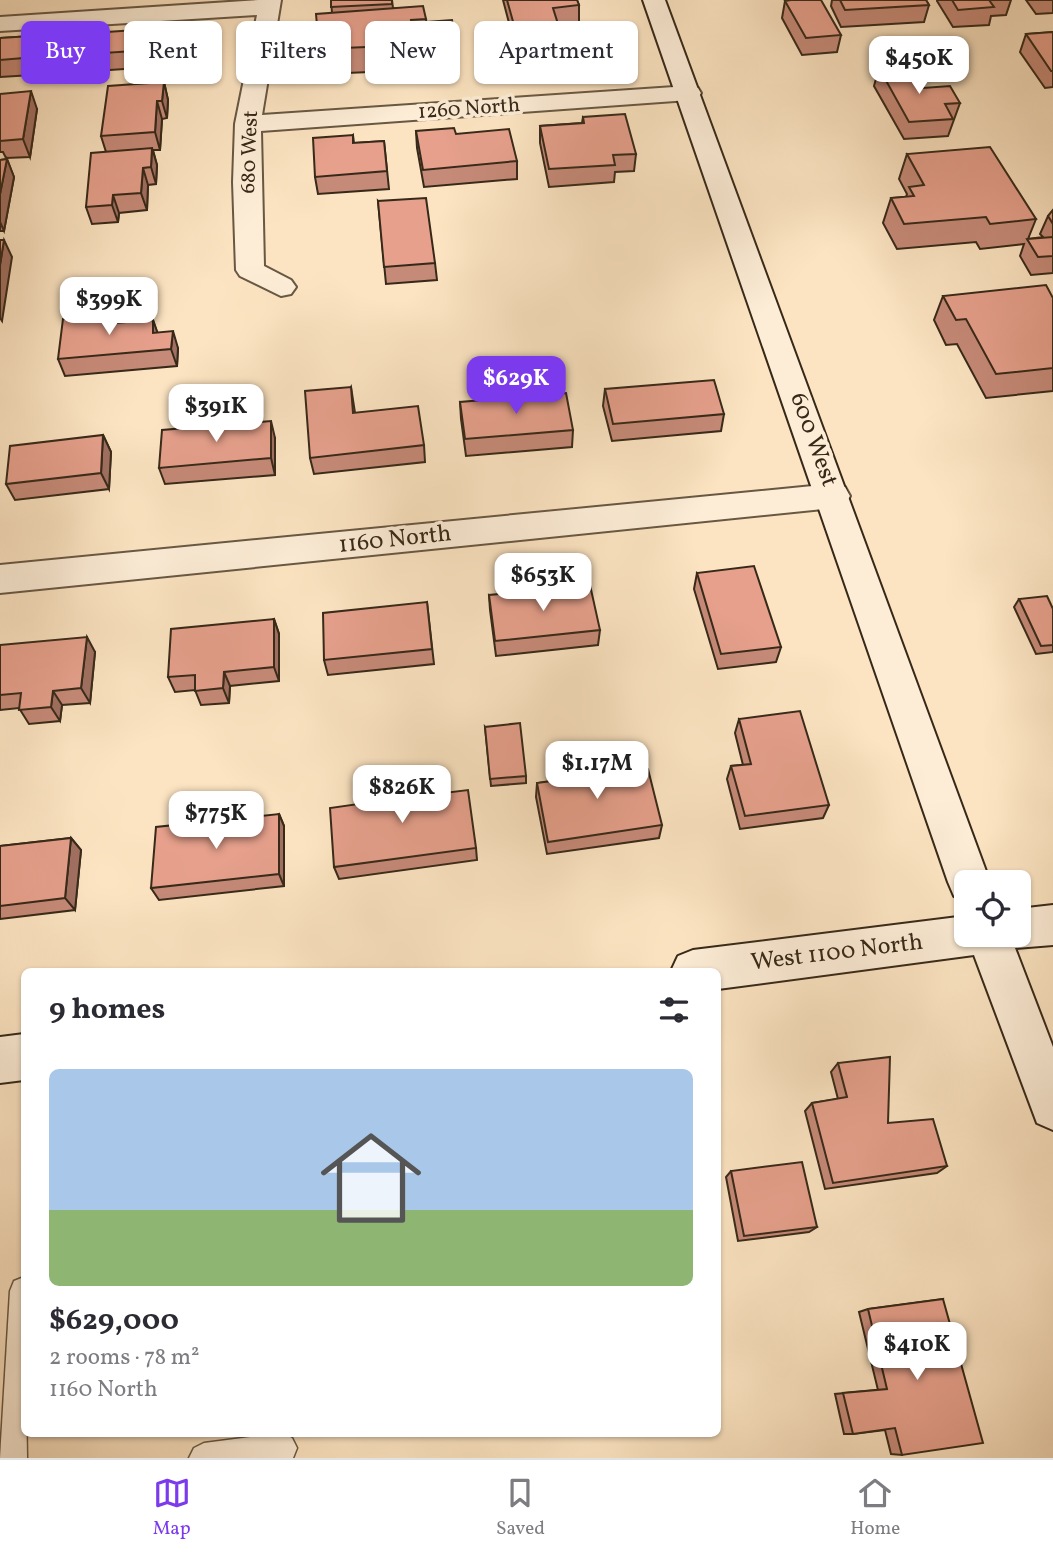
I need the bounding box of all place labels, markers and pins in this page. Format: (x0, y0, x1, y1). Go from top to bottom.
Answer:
pin: $450K (870, 36, 968, 96)
pin: $399K (60, 278, 158, 337)
pin: $629K (467, 356, 565, 416)
pin: $391K (167, 384, 265, 444)
pin: $653K (494, 554, 592, 613)
pin: $1.17M (540, 742, 654, 801)
pin: $826K (353, 766, 451, 825)
pin: $775K (167, 792, 265, 851)
pin: $410K (868, 1322, 966, 1382)

